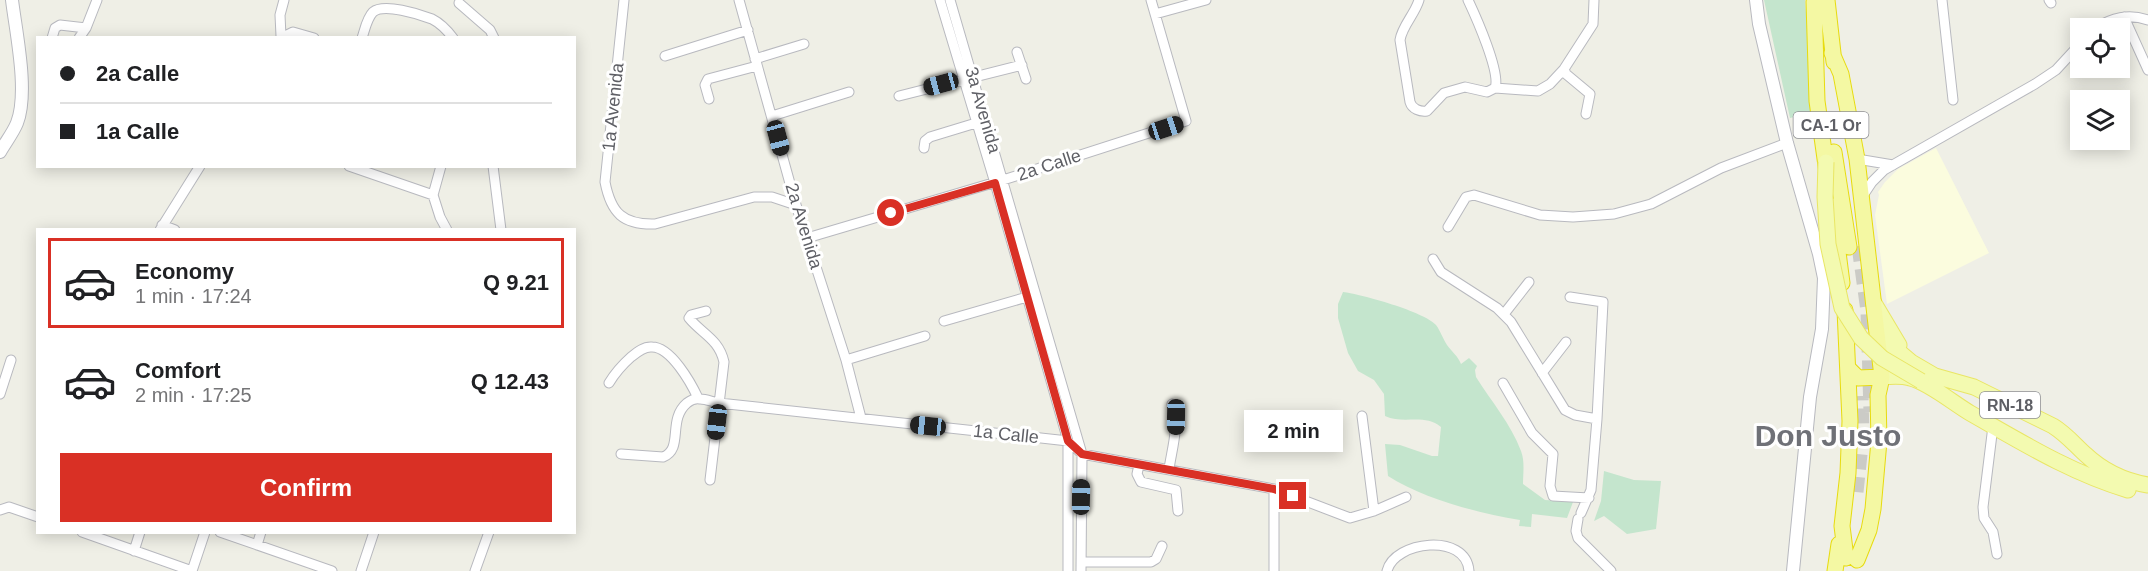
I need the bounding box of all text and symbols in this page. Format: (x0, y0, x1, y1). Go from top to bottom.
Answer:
map controls (2070, 18, 2130, 150)
button: locate (2070, 18, 2130, 78)
text: 2a Calle (96, 61, 179, 86)
street label: 1a Avenida (598, 61, 628, 152)
street label: 3a Avenida (961, 65, 1005, 156)
car (921, 71, 961, 97)
button: layers (2070, 90, 2130, 150)
road number: CA-1 Or (1794, 112, 1868, 138)
car (1146, 114, 1186, 142)
car (765, 118, 791, 158)
text: 1a Calle (96, 119, 179, 144)
street label: 2a Calle (1015, 145, 1083, 185)
street label: 2a Avenida (781, 181, 827, 272)
route start (877, 199, 904, 226)
icon: car (63, 256, 117, 310)
text: Economy (135, 259, 234, 284)
text: Q 9.21 (483, 270, 549, 295)
text: 1 min · 17:24 (135, 285, 252, 307)
icon: car (63, 355, 117, 409)
text: Comfort (135, 358, 221, 383)
text: Q 12.43 (471, 369, 549, 394)
text: 2 min · 17:25 (135, 384, 252, 406)
road number: RN-18 (1980, 392, 2040, 418)
car (1167, 399, 1185, 435)
car (706, 403, 728, 441)
callout: 2 min (1244, 409, 1342, 451)
car (909, 415, 947, 437)
district label: Don Justo (1755, 419, 1901, 452)
text: 2 min (1267, 420, 1320, 442)
street label: 1a Calle (972, 421, 1040, 447)
button: Confirm (60, 453, 552, 522)
car (1072, 479, 1090, 515)
route end (1279, 482, 1306, 509)

